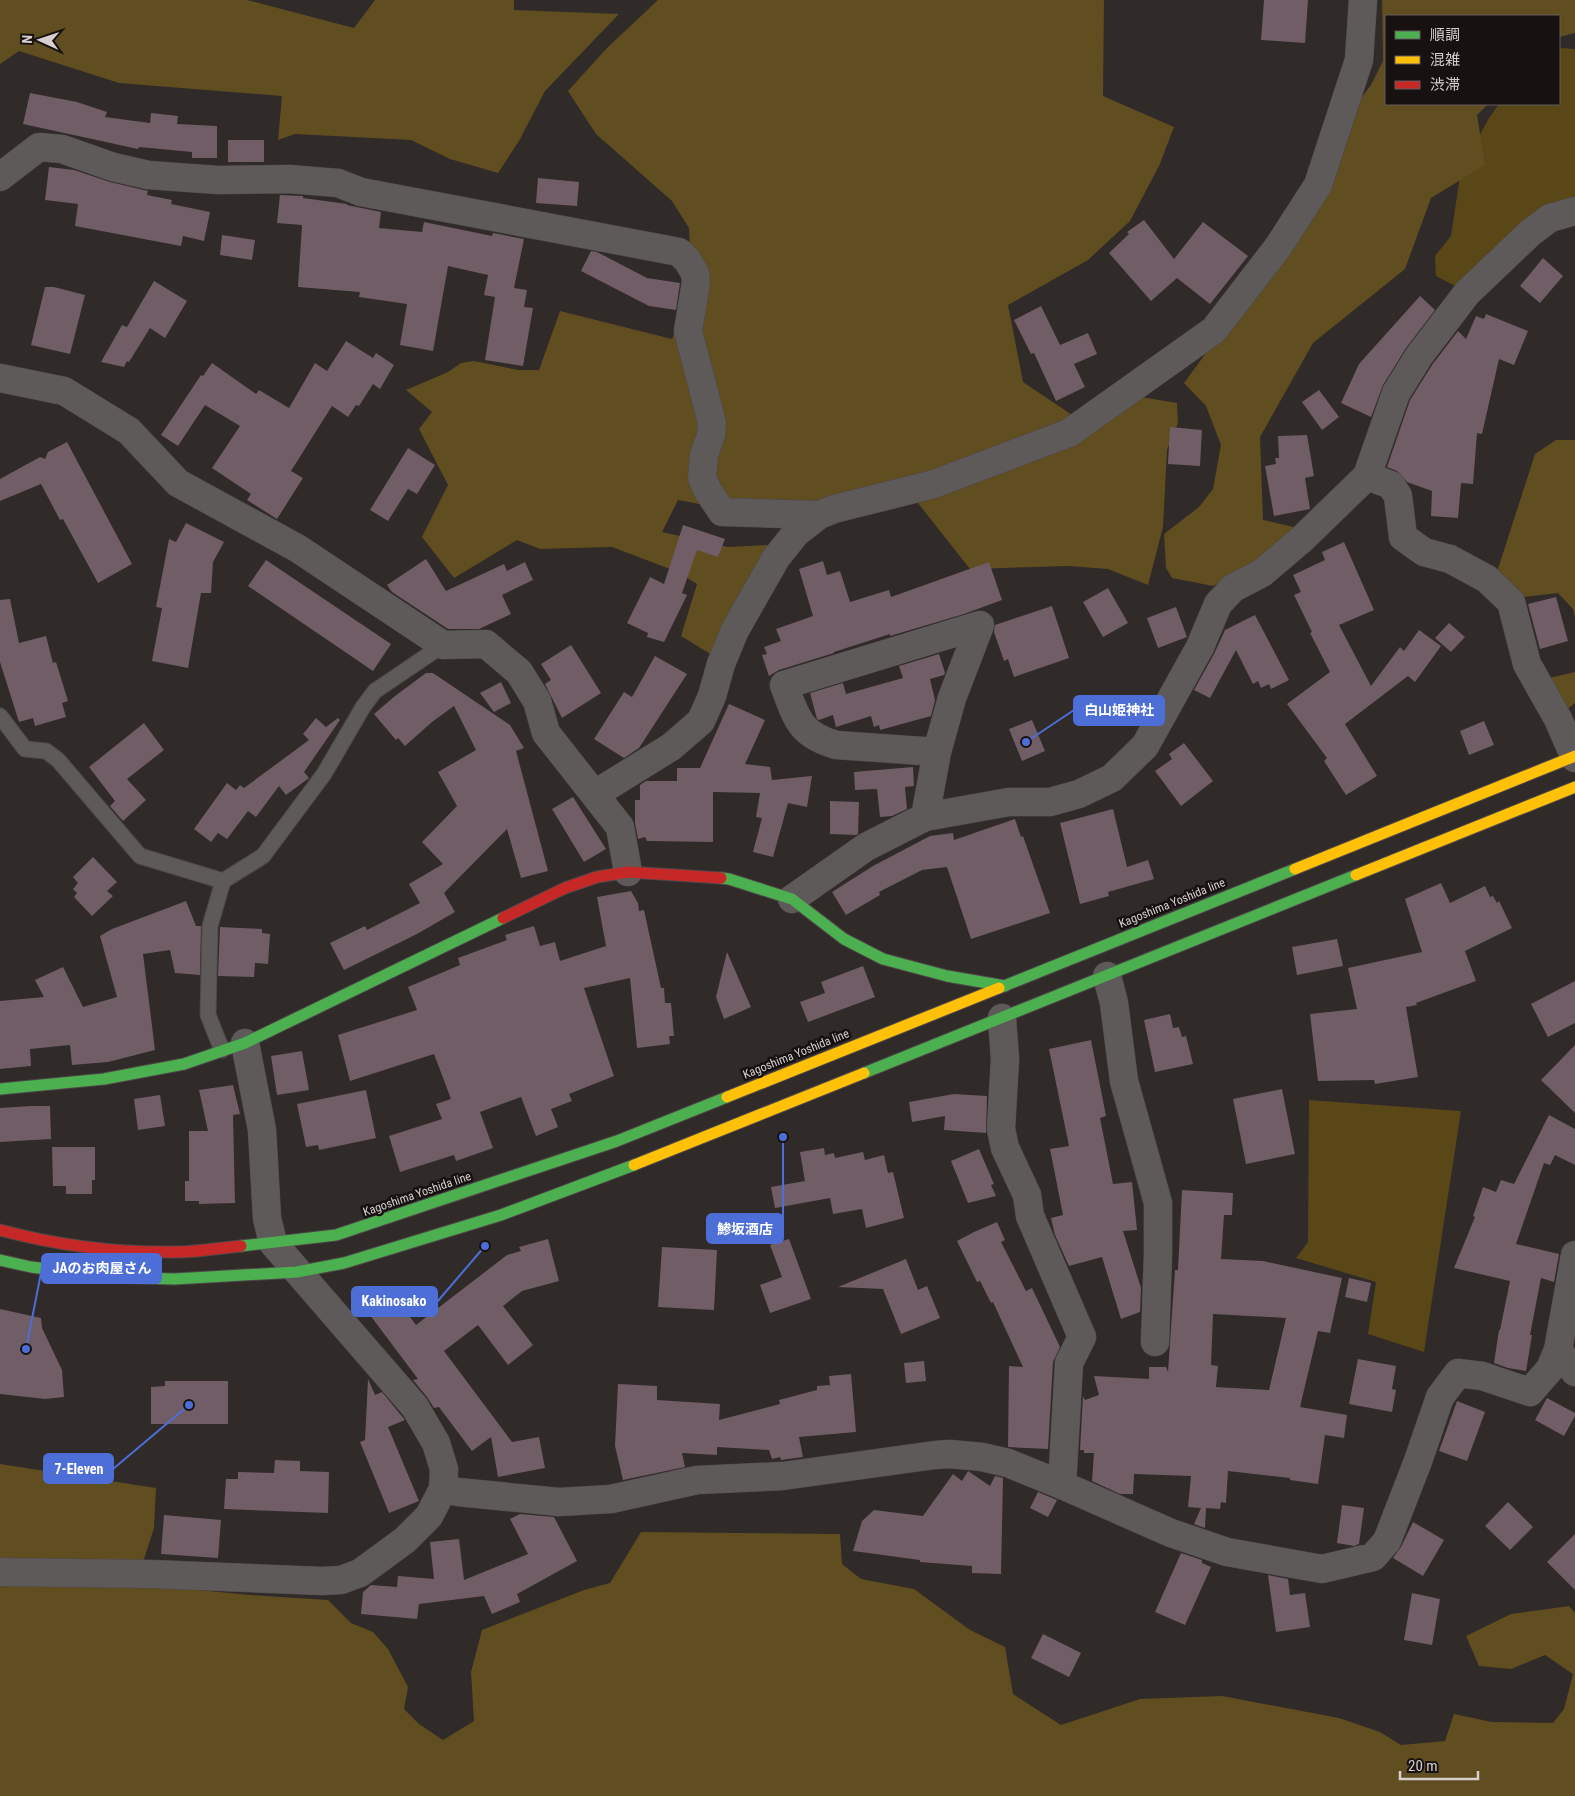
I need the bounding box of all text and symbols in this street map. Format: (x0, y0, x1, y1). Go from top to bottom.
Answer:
north arrow (15, 15, 65, 65)
legend (1385, 15, 1560, 105)
text: 順調 (1430, 26, 1460, 44)
text: N (19, 35, 35, 44)
text: 混雑 (1430, 51, 1460, 69)
text: 渋滞 (1430, 76, 1460, 94)
callout: 白山姫神社 (1074, 696, 1164, 725)
text: 白山姫神社 (1084, 702, 1154, 718)
street label: Kagoshima Yoshida line (1117, 875, 1227, 931)
street label: Kagoshima Yoshida line (741, 1026, 851, 1082)
street label: Kagoshima Yoshida line (361, 1169, 473, 1219)
callout: 鯵坂酒店 (707, 1214, 783, 1243)
text: 鯵坂酒店 (717, 1221, 773, 1237)
callout: JAのお肉屋さん (42, 1254, 161, 1283)
text: JAのお肉屋さん (52, 1260, 152, 1276)
callout: Kakinosako (352, 1287, 437, 1316)
text: Kakinosako (361, 1293, 427, 1309)
callout: 7-Eleven (44, 1454, 113, 1483)
text: 7-Eleven (55, 1461, 104, 1477)
scale bar (1400, 1748, 1478, 1780)
text: 20 m (1408, 1757, 1438, 1775)

